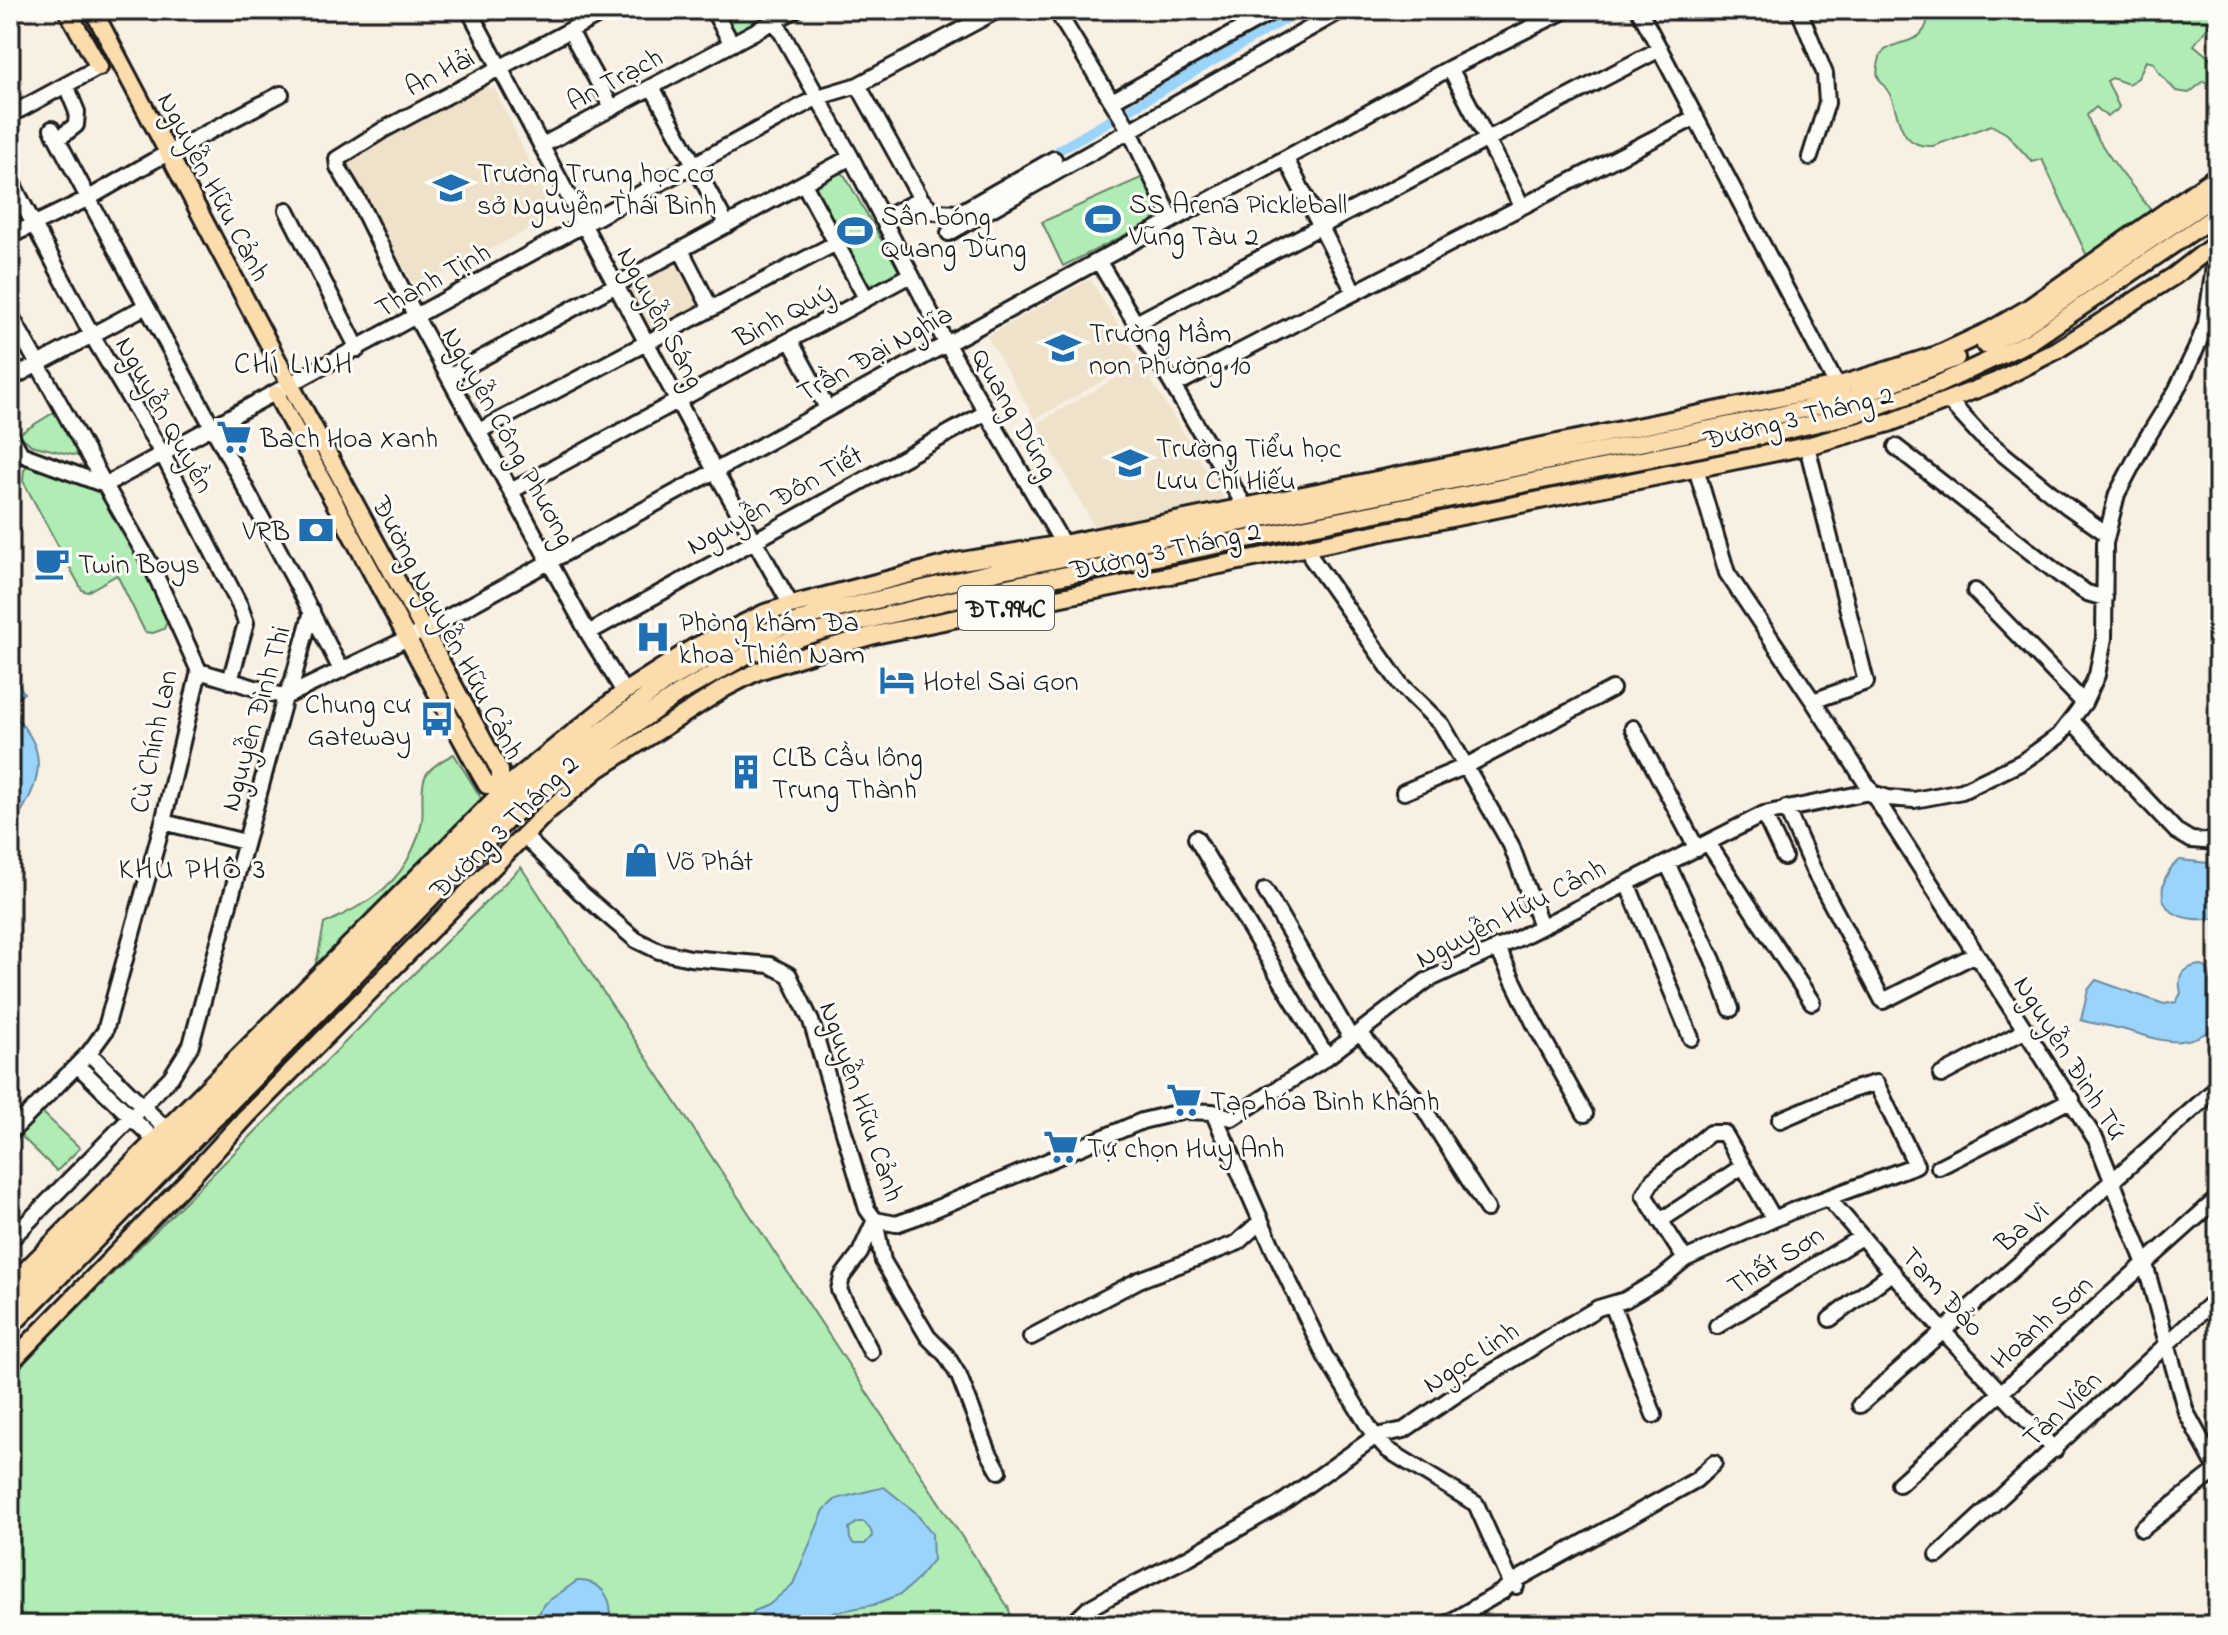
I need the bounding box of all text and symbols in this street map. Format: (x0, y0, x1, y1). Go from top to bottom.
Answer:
street label: An Hải (399, 39, 483, 109)
street label: An Trạch (560, 39, 671, 124)
street label: Nguyễn Hữu Cảnh (145, 86, 279, 290)
place label: Trường Trung học cơ sở Nguyễn Thái Bình (477, 155, 717, 228)
school or university icon: Trường Trung học cơ sở Nguyễn Thái Bình (432, 169, 470, 207)
place label: SS Arena Pickleball Vũng Tàu 2 (1128, 186, 1347, 259)
place label: Sân bóng Quang Dũng (881, 198, 1026, 271)
sports icon: SS Arena Pickleball Vũng Tàu 2 (1084, 200, 1122, 238)
sports icon: Sân bóng Quang Dũng (836, 212, 874, 250)
street label: Thanh Tịnh (368, 233, 499, 331)
street label: Nguyễn Sáng (604, 240, 714, 397)
street label: Bình Quý (727, 274, 842, 361)
street label: Trần Đại Nghĩa (790, 295, 961, 415)
place label: Trường Mầm non Phường 10 (1089, 315, 1251, 388)
street label: Nguyễn Công Phương (430, 321, 584, 555)
school or university icon: Trường Mầm non Phường 10 (1044, 329, 1082, 367)
street label: Nguyễn Quyền (103, 330, 223, 502)
street label: Quang Dũng (959, 342, 1067, 488)
district label: CHÍ LINH (234, 344, 354, 388)
street label: Đường 3 Tháng 2 (1699, 376, 1898, 463)
supermarket icon: Bach Hoa Xanh (215, 418, 253, 456)
place label: Bach Hoa Xanh (259, 420, 438, 461)
place label: Trường Tiểu học Lưu Chí Hiếu (1156, 430, 1342, 503)
street label: Nguyễn Đôn Tiết (680, 437, 871, 568)
school or university icon: Trường Tiểu học Lưu Chí Hiếu (1111, 444, 1149, 482)
street label: Đường Nguyễn Hữu Cảnh (358, 489, 533, 768)
bank icon: VRB (297, 511, 335, 549)
street label: Đường 3 Tháng 2 (1066, 512, 1265, 593)
place label: VRB (242, 513, 290, 554)
cafe icon: Twin Boys (33, 544, 71, 582)
place label: Twin Boys (78, 546, 200, 587)
road number: ĐT.994C (958, 586, 1054, 630)
place label: Phòng khám Đa khoa Thiên Nam (679, 604, 865, 677)
hospital icon: Phòng khám Đa khoa Thiên Nam (634, 618, 672, 656)
street label: Nguyễn Đình Thi (211, 621, 303, 817)
hotel icon: Hotel Sai Gon (878, 661, 916, 699)
place label: Hotel Sai Gon (923, 663, 1079, 704)
street label: Cù Chính Lan (120, 666, 191, 817)
place label: Chung cư Gateway (305, 686, 411, 759)
bus stop icon: Chung cư Gateway (418, 700, 456, 738)
place label: CLB Cầu lông Trung Thành (772, 739, 923, 812)
street label: Đường 3 Tháng 2 (421, 746, 589, 911)
building icon: CLB Cầu lông Trung Thành (727, 753, 765, 791)
shop icon: Võ Phát (622, 841, 660, 879)
place label: Võ Phát (666, 843, 753, 884)
district label: KHU PHỐ 3 (118, 849, 268, 893)
street label: Nguyễn Hữu Cảnh (1409, 849, 1614, 981)
street label: Nguyễn Đình Tứ (2001, 969, 2135, 1149)
street label: Nguyễn Hữu Cảnh (806, 997, 913, 1208)
supermarket icon: Tạp hóa Bình Khánh (1165, 1081, 1203, 1119)
place label: Tạp hóa Bình Khánh (1210, 1083, 1440, 1124)
supermarket icon: Tự chọn Huy Anh (1042, 1128, 1080, 1166)
place label: Tự chọn Huy Anh (1087, 1130, 1285, 1171)
street label: Ba Vì (1986, 1193, 2060, 1265)
street label: Thất Sơn (1721, 1216, 1833, 1308)
street label: Tam Đảo (1890, 1239, 1993, 1348)
street label: Hoành Sơn (1983, 1266, 2104, 1381)
street label: Ngọc Linh (1415, 1312, 1528, 1406)
street label: Tản Viên (2014, 1362, 2113, 1459)

